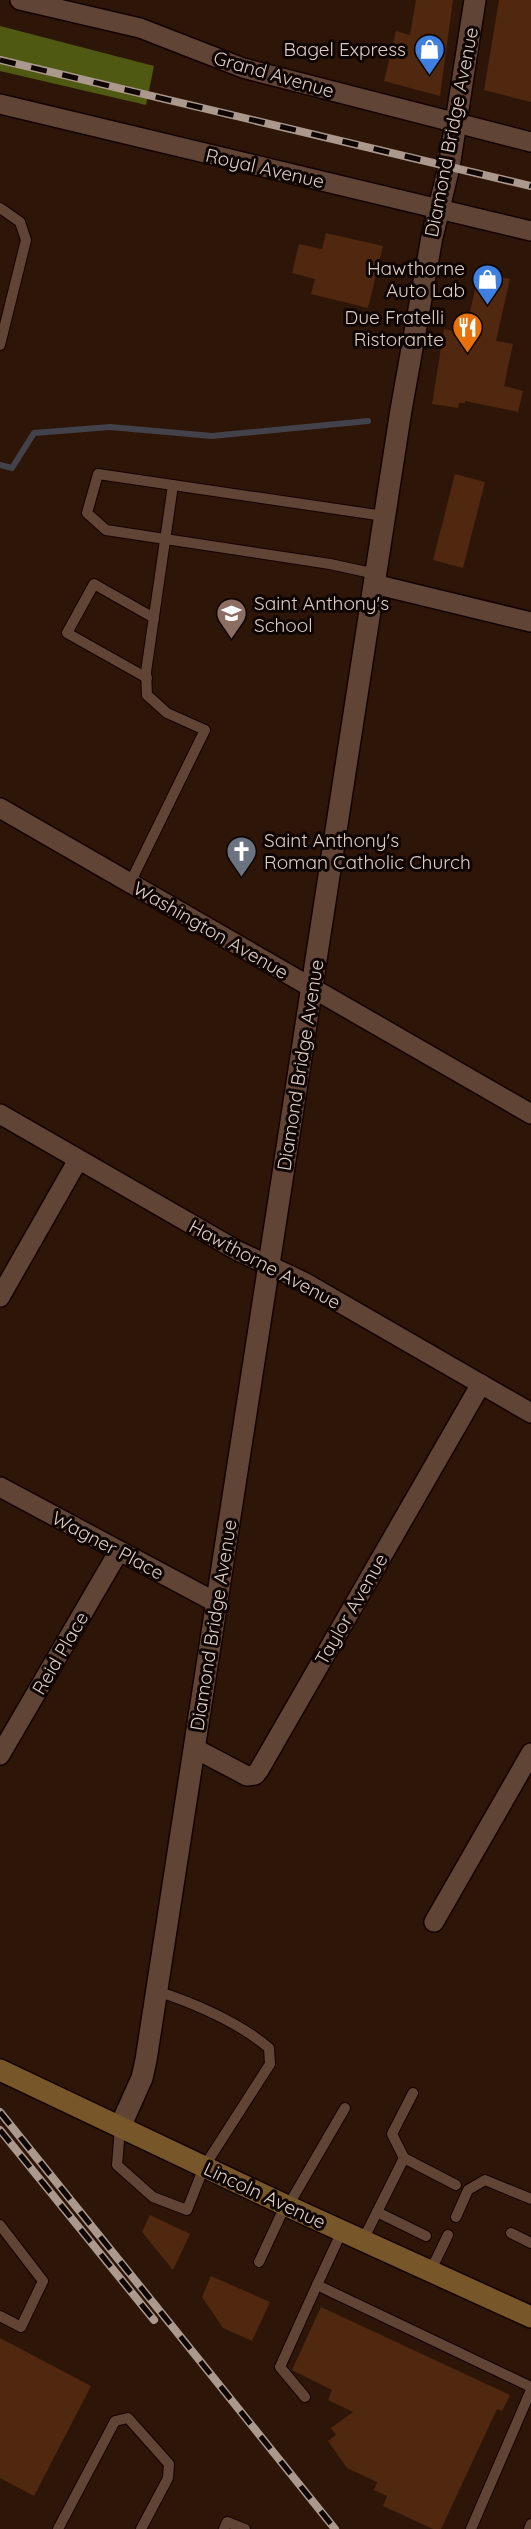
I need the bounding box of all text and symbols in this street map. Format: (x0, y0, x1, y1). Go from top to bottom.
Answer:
street label: Diamond Bridge Avenue (419, 25, 483, 239)
shop icon: Bagel Express (412, 32, 446, 76)
place label: Bagel Express (283, 37, 406, 61)
street label: Grand Avenue (211, 45, 337, 103)
street label: Royal Avenue (203, 143, 327, 193)
place label: Hawthorne Auto Lab (367, 256, 465, 302)
shop icon: Hawthorne Auto Lab (471, 262, 505, 306)
place label: Due Fratelli Ristorante (345, 305, 444, 351)
restaurant icon: Due Fratelli Ristorante (450, 311, 484, 355)
place label: Saint Anthony's School (254, 591, 389, 637)
school or university icon: Saint Anthony's School (214, 597, 248, 641)
place label: Saint Anthony's Roman Catholic Church (264, 828, 471, 874)
church icon: Saint Anthony's Roman Catholic Church (224, 834, 258, 878)
street label: Washington Avenue (129, 876, 293, 984)
street label: Diamond Bridge Avenue (271, 958, 329, 1172)
street label: Hawthorne Avenue (185, 1214, 345, 1314)
street label: Wagner Place (48, 1505, 168, 1585)
street label: Diamond Bridge Avenue (184, 1518, 242, 1732)
street label: Taylor Avenue (309, 1549, 393, 1669)
street label: Reid Place (27, 1607, 93, 1699)
street label: Lincoln Avenue (200, 2156, 330, 2234)

